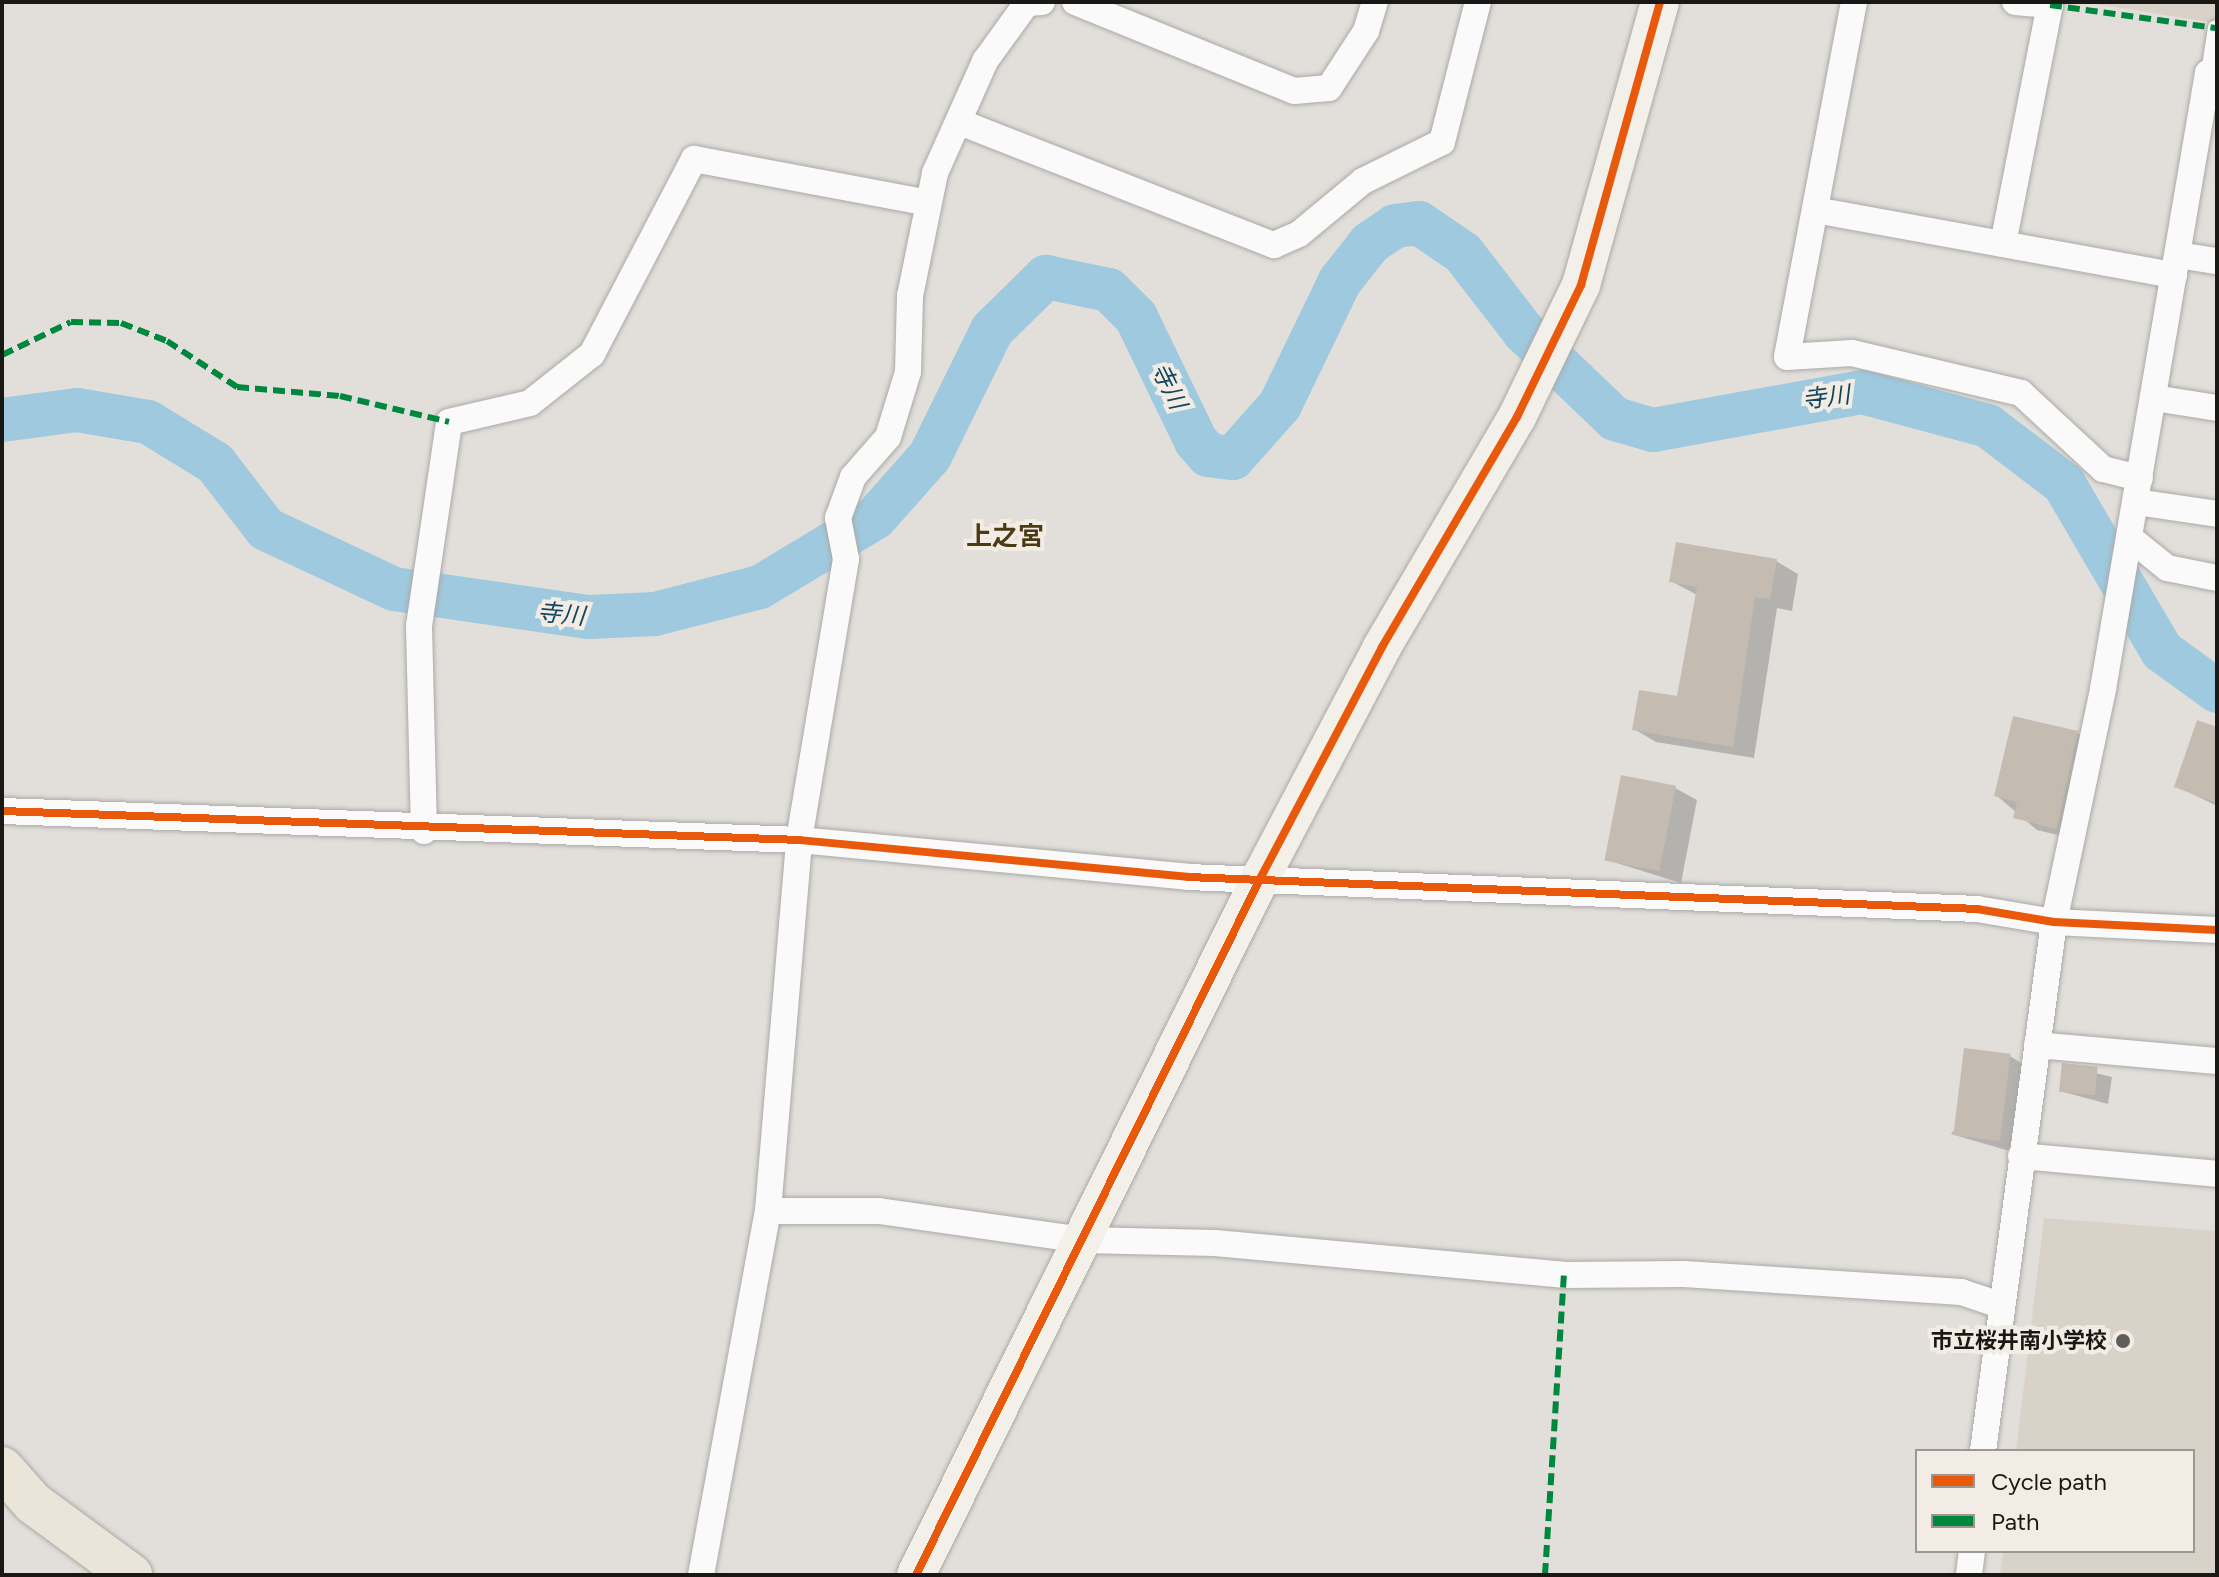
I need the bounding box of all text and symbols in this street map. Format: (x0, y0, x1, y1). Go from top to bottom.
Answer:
water label: 寺川 (1146, 358, 1192, 414)
water label: 寺川 (1800, 380, 1852, 414)
district label: 上之宮 (966, 521, 1044, 553)
water label: 寺川 (536, 598, 586, 630)
place label: 市立桜井南小学校 (1931, 1328, 2107, 1354)
marker: 市立桜井南小学校 (2114, 1332, 2132, 1350)
legend (1915, 1449, 2195, 1553)
text: Cycle path (1991, 1467, 2107, 1496)
text: Path (1991, 1507, 2039, 1536)

